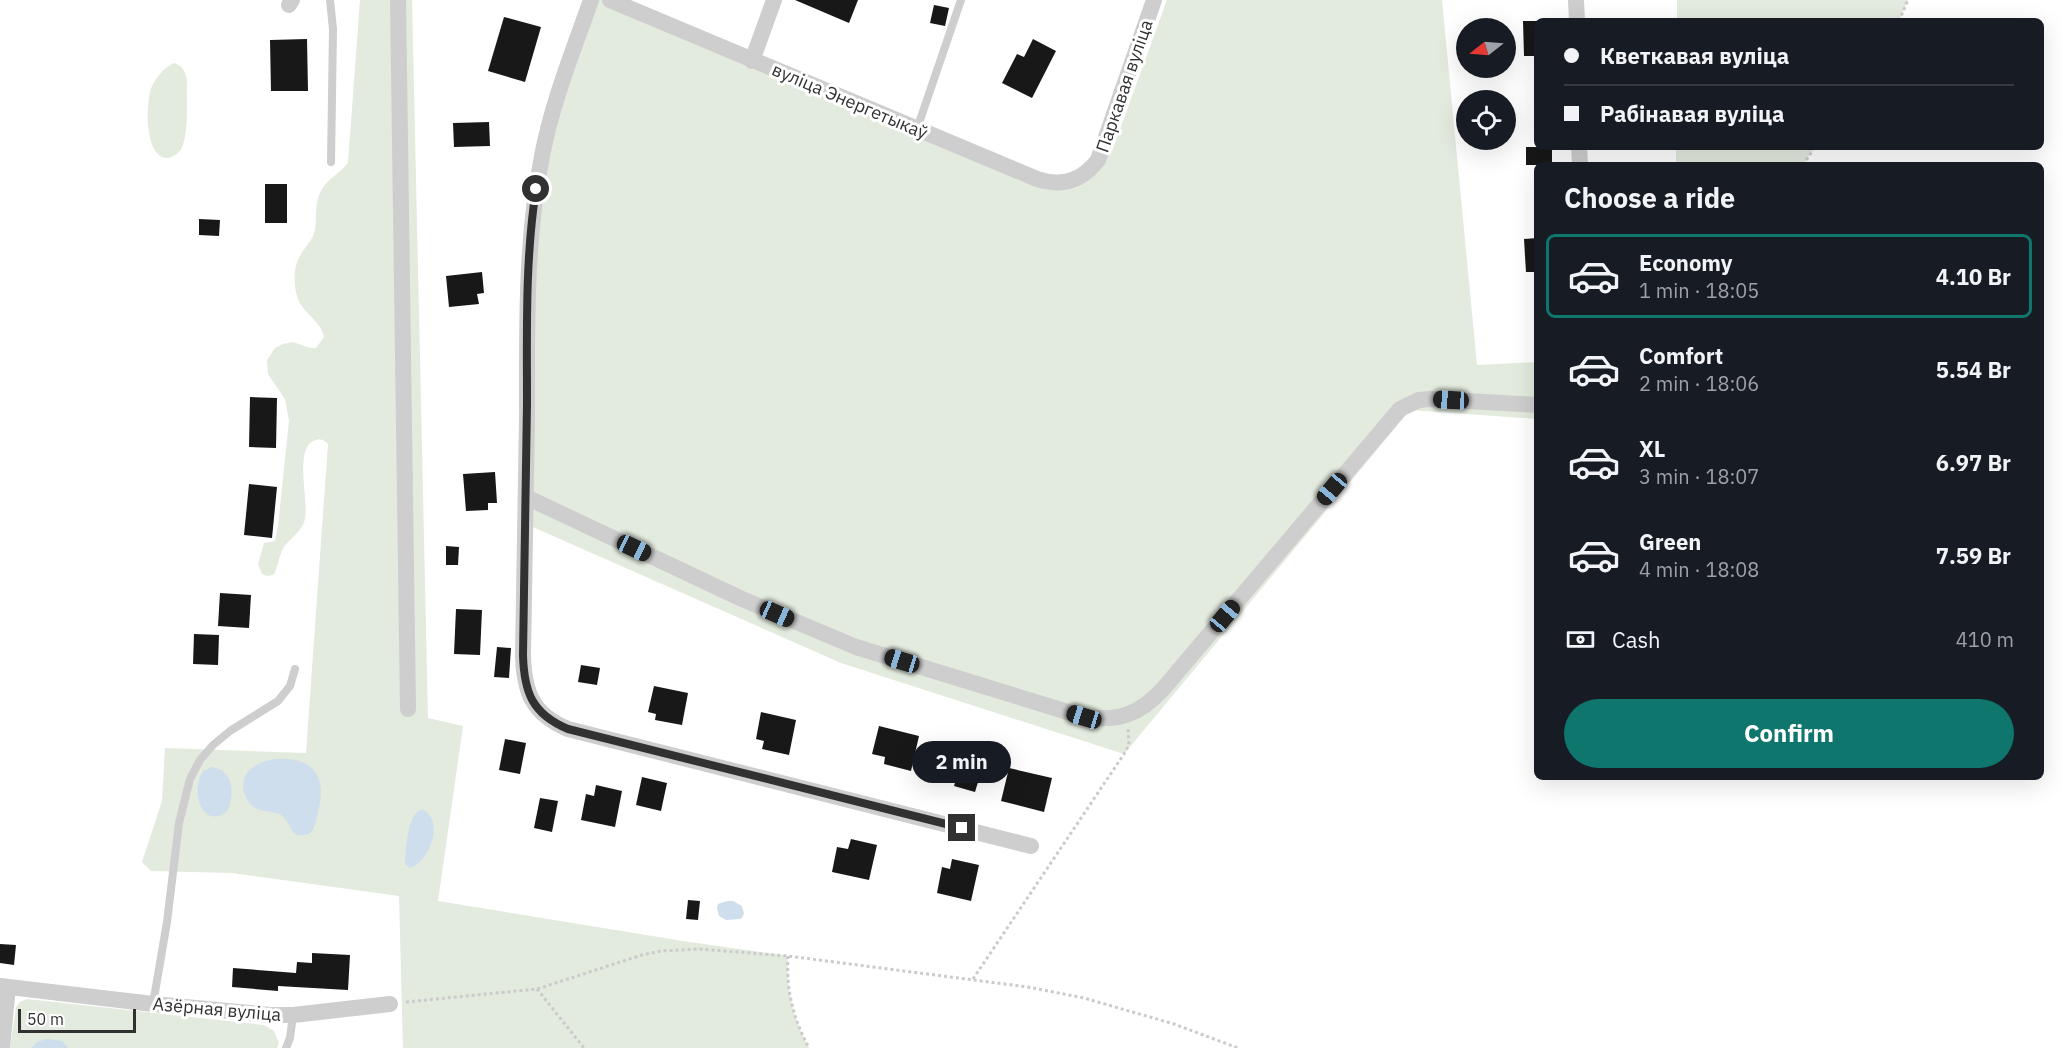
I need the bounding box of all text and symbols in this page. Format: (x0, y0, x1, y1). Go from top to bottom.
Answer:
street label: Паркавая вуліца (1091, 16, 1158, 155)
north arrow (1456, 18, 1516, 78)
map controls (1456, 18, 1516, 150)
text: Кветкавая вуліца (1600, 41, 1789, 70)
street label: вуліца Энергетыкаў (769, 58, 931, 144)
button: locate (1456, 90, 1516, 150)
text: Рабінавая вуліца (1600, 99, 1785, 128)
route start (522, 175, 549, 202)
text: Choose a ride (1564, 180, 1735, 215)
text: Economy (1639, 248, 1733, 277)
icon: car (1567, 249, 1621, 303)
text: 4.10 Br (1936, 262, 2011, 291)
text: 1 min · 18:05 (1639, 277, 1759, 304)
text: Comfort (1639, 341, 1723, 370)
icon: car (1567, 342, 1621, 396)
text: 5.54 Br (1936, 355, 2011, 384)
text: 2 min · 18:06 (1639, 370, 1759, 397)
car (1433, 390, 1469, 410)
text: XL (1639, 434, 1665, 463)
icon: car (1567, 435, 1621, 489)
text: 6.97 Br (1936, 448, 2011, 477)
text: 3 min · 18:07 (1639, 463, 1759, 490)
car (1314, 469, 1350, 509)
text: Green (1639, 527, 1701, 556)
icon: car (1567, 528, 1621, 582)
car (614, 532, 654, 564)
text: 7.59 Br (1936, 541, 2011, 570)
text: 4 min · 18:08 (1639, 556, 1759, 583)
car (1207, 596, 1243, 636)
car (757, 598, 797, 630)
icon: cash (1564, 623, 1597, 656)
text: Cash (1612, 625, 1661, 654)
text: 410 m (1956, 626, 2014, 653)
car (882, 647, 922, 675)
button: Confirm (1564, 699, 2014, 768)
car (1064, 703, 1104, 731)
callout: 2 min (912, 741, 1012, 783)
text: 2 min (935, 748, 988, 775)
route end (948, 814, 975, 841)
street label: Азёрная вуліца (152, 992, 282, 1026)
scale bar (18, 1006, 136, 1034)
text: 50 m (27, 1009, 64, 1029)

